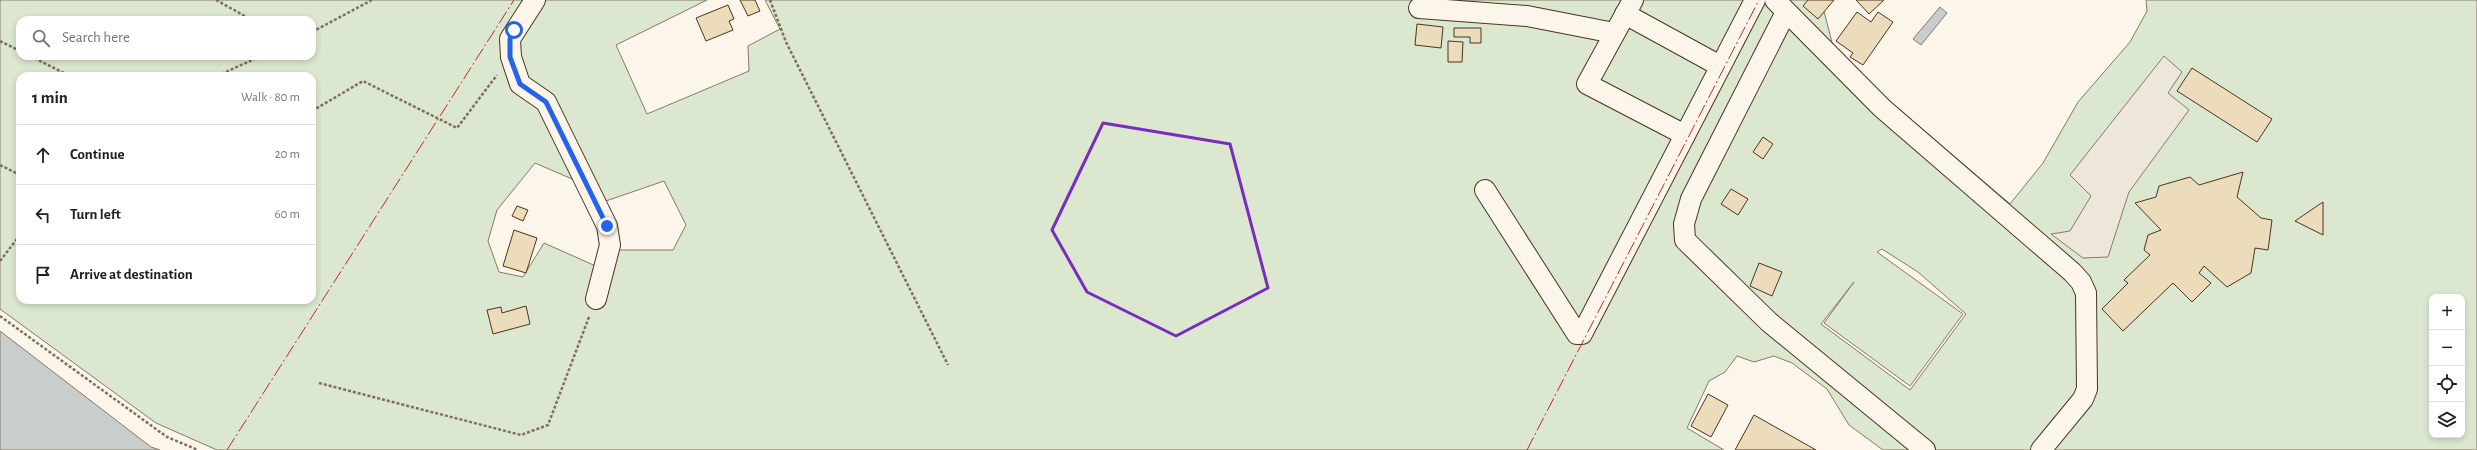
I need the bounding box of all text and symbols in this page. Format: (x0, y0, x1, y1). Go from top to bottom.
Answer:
search box (16, 16, 316, 60)
route start (505, 21, 523, 39)
icon: search (30, 27, 52, 49)
text: Search here (62, 30, 130, 45)
text: 1 min (32, 89, 68, 106)
text: Walk · 80 m (241, 91, 300, 104)
icon: ahead (32, 144, 54, 166)
text: Continue (70, 147, 125, 162)
text: 20 m (275, 148, 300, 161)
icon: left (32, 204, 54, 226)
text: Turn left (70, 207, 121, 222)
text: 60 m (274, 208, 300, 221)
route end (598, 217, 616, 235)
icon: arrive (32, 264, 54, 286)
text: Arrive at destination (70, 267, 193, 282)
map controls (2429, 294, 2465, 438)
button: + (2429, 294, 2465, 330)
button: − (2429, 330, 2465, 366)
button: locate (2429, 366, 2465, 402)
button: layers (2429, 402, 2465, 438)

